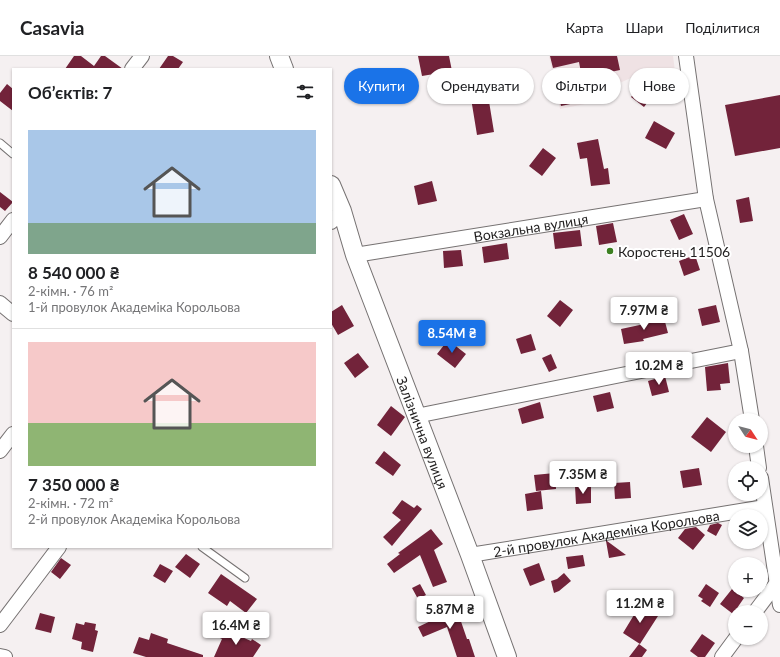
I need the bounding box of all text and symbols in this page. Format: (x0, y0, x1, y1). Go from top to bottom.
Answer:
text: Casavia (20, 16, 84, 39)
text: Карта (566, 19, 604, 36)
text: Шари (626, 19, 663, 36)
text: Поділитися (685, 19, 760, 36)
chip: Купити (344, 68, 419, 104)
chip: Орендувати (427, 68, 534, 104)
chip: Фільтри (542, 68, 621, 104)
chip: Нове (629, 68, 689, 104)
icon: filters (294, 81, 316, 103)
text: Об’єктів: 7 (28, 82, 112, 103)
icon: home (136, 156, 208, 228)
street label: Вокзальна вулиця (472, 209, 589, 244)
place label: Коростень 11506 (618, 243, 730, 260)
marker: Коростень 11506 (605, 246, 615, 256)
text: 8 540 000 ₴ (28, 262, 120, 283)
text: 2-кімн. · 76 m² (28, 283, 113, 299)
pin: 7.97M ₴ (607, 297, 681, 331)
text: 1-й провулок Академіка Корольова (28, 299, 240, 315)
text: 7.97M ₴ (619, 302, 669, 318)
pin: 8.54M ₴ (415, 320, 489, 354)
text: 8.54M ₴ (427, 325, 477, 341)
pin: 10.2M ₴ (622, 352, 696, 386)
text: 10.2M ₴ (634, 357, 684, 373)
icon: home (136, 368, 208, 440)
street label: Залізнична вулиця (394, 374, 452, 491)
north arrow (728, 413, 768, 453)
map controls (728, 413, 768, 645)
pin: 7.35M ₴ (546, 461, 620, 495)
button: locate (728, 461, 768, 501)
text: 7.35M ₴ (558, 466, 608, 482)
text: 7 350 000 ₴ (28, 474, 120, 495)
text: 2-кімн. · 72 m² (28, 495, 113, 511)
street label: 2-й провулок Академіка Корольова (492, 506, 721, 560)
button: layers (728, 509, 768, 549)
text: 2-й провулок Академіка Корольова (28, 511, 240, 527)
button: + (728, 557, 768, 597)
pin: 11.2M ₴ (603, 590, 677, 624)
text: 11.2M ₴ (615, 595, 665, 611)
pin: 5.87M ₴ (413, 596, 487, 630)
text: 5.87M ₴ (425, 601, 475, 617)
button: − (728, 605, 768, 645)
pin: 16.4M ₴ (199, 612, 273, 646)
text: 16.4M ₴ (211, 617, 261, 633)

